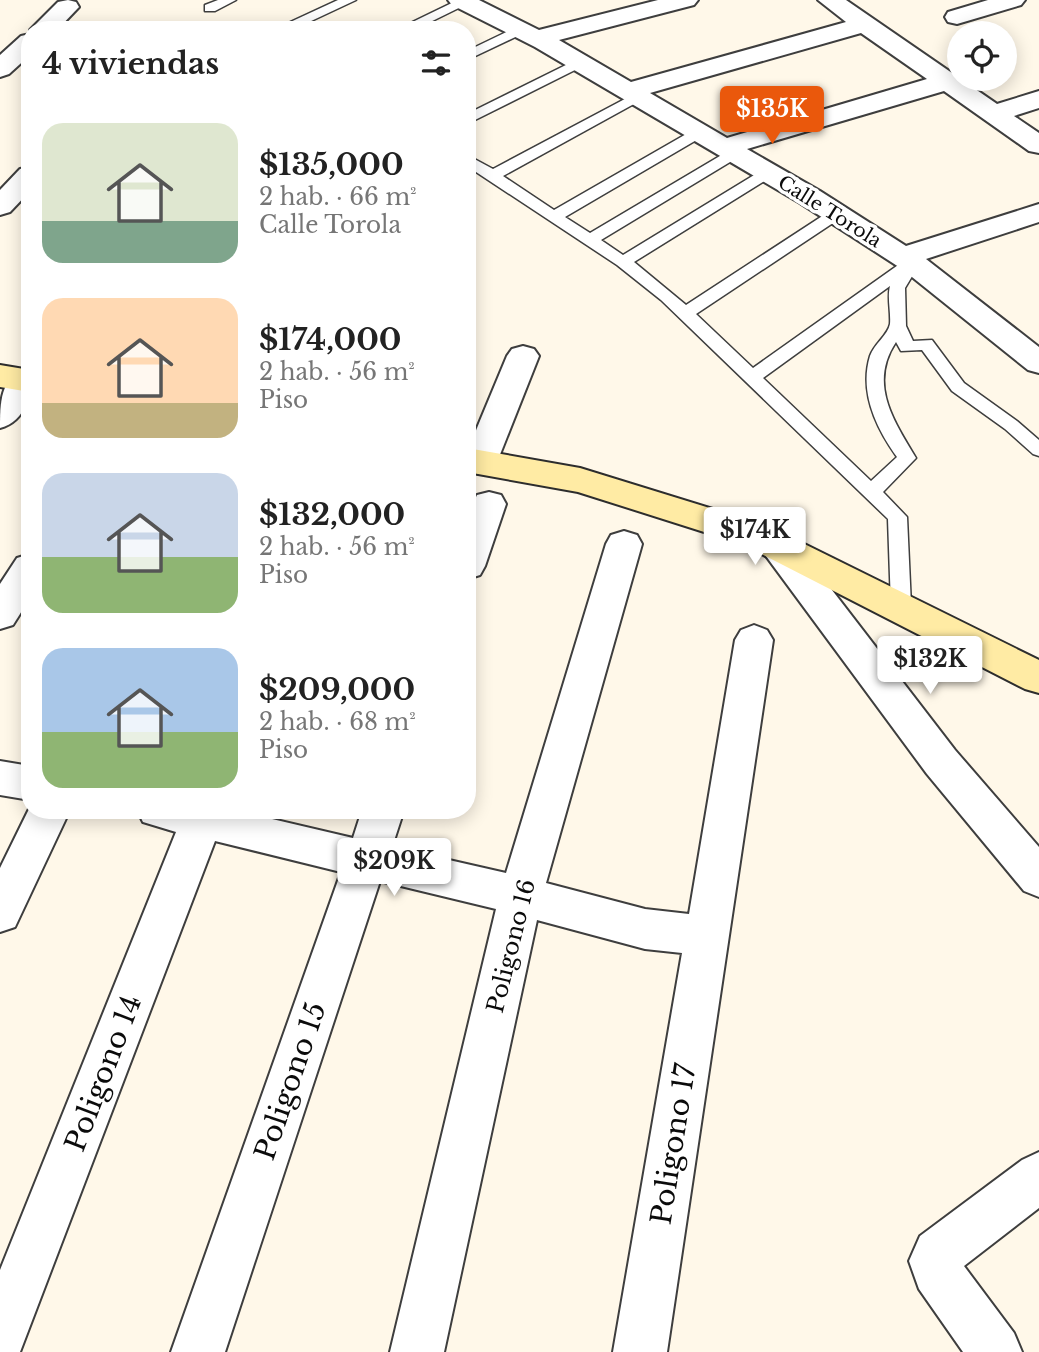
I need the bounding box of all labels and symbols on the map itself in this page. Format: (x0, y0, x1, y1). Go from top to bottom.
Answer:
pin: $135K (723, 86, 821, 146)
street label: Calle Torola (774, 171, 886, 253)
pin: $174K (706, 508, 804, 567)
pin: $132K (881, 636, 979, 696)
pin: $209K (345, 838, 443, 898)
street label: Poligono 16 (481, 876, 541, 1016)
street label: Poligono 14 (58, 990, 149, 1156)
street label: Poligono 15 (247, 998, 334, 1165)
street label: Poligono 17 (643, 1060, 704, 1227)

